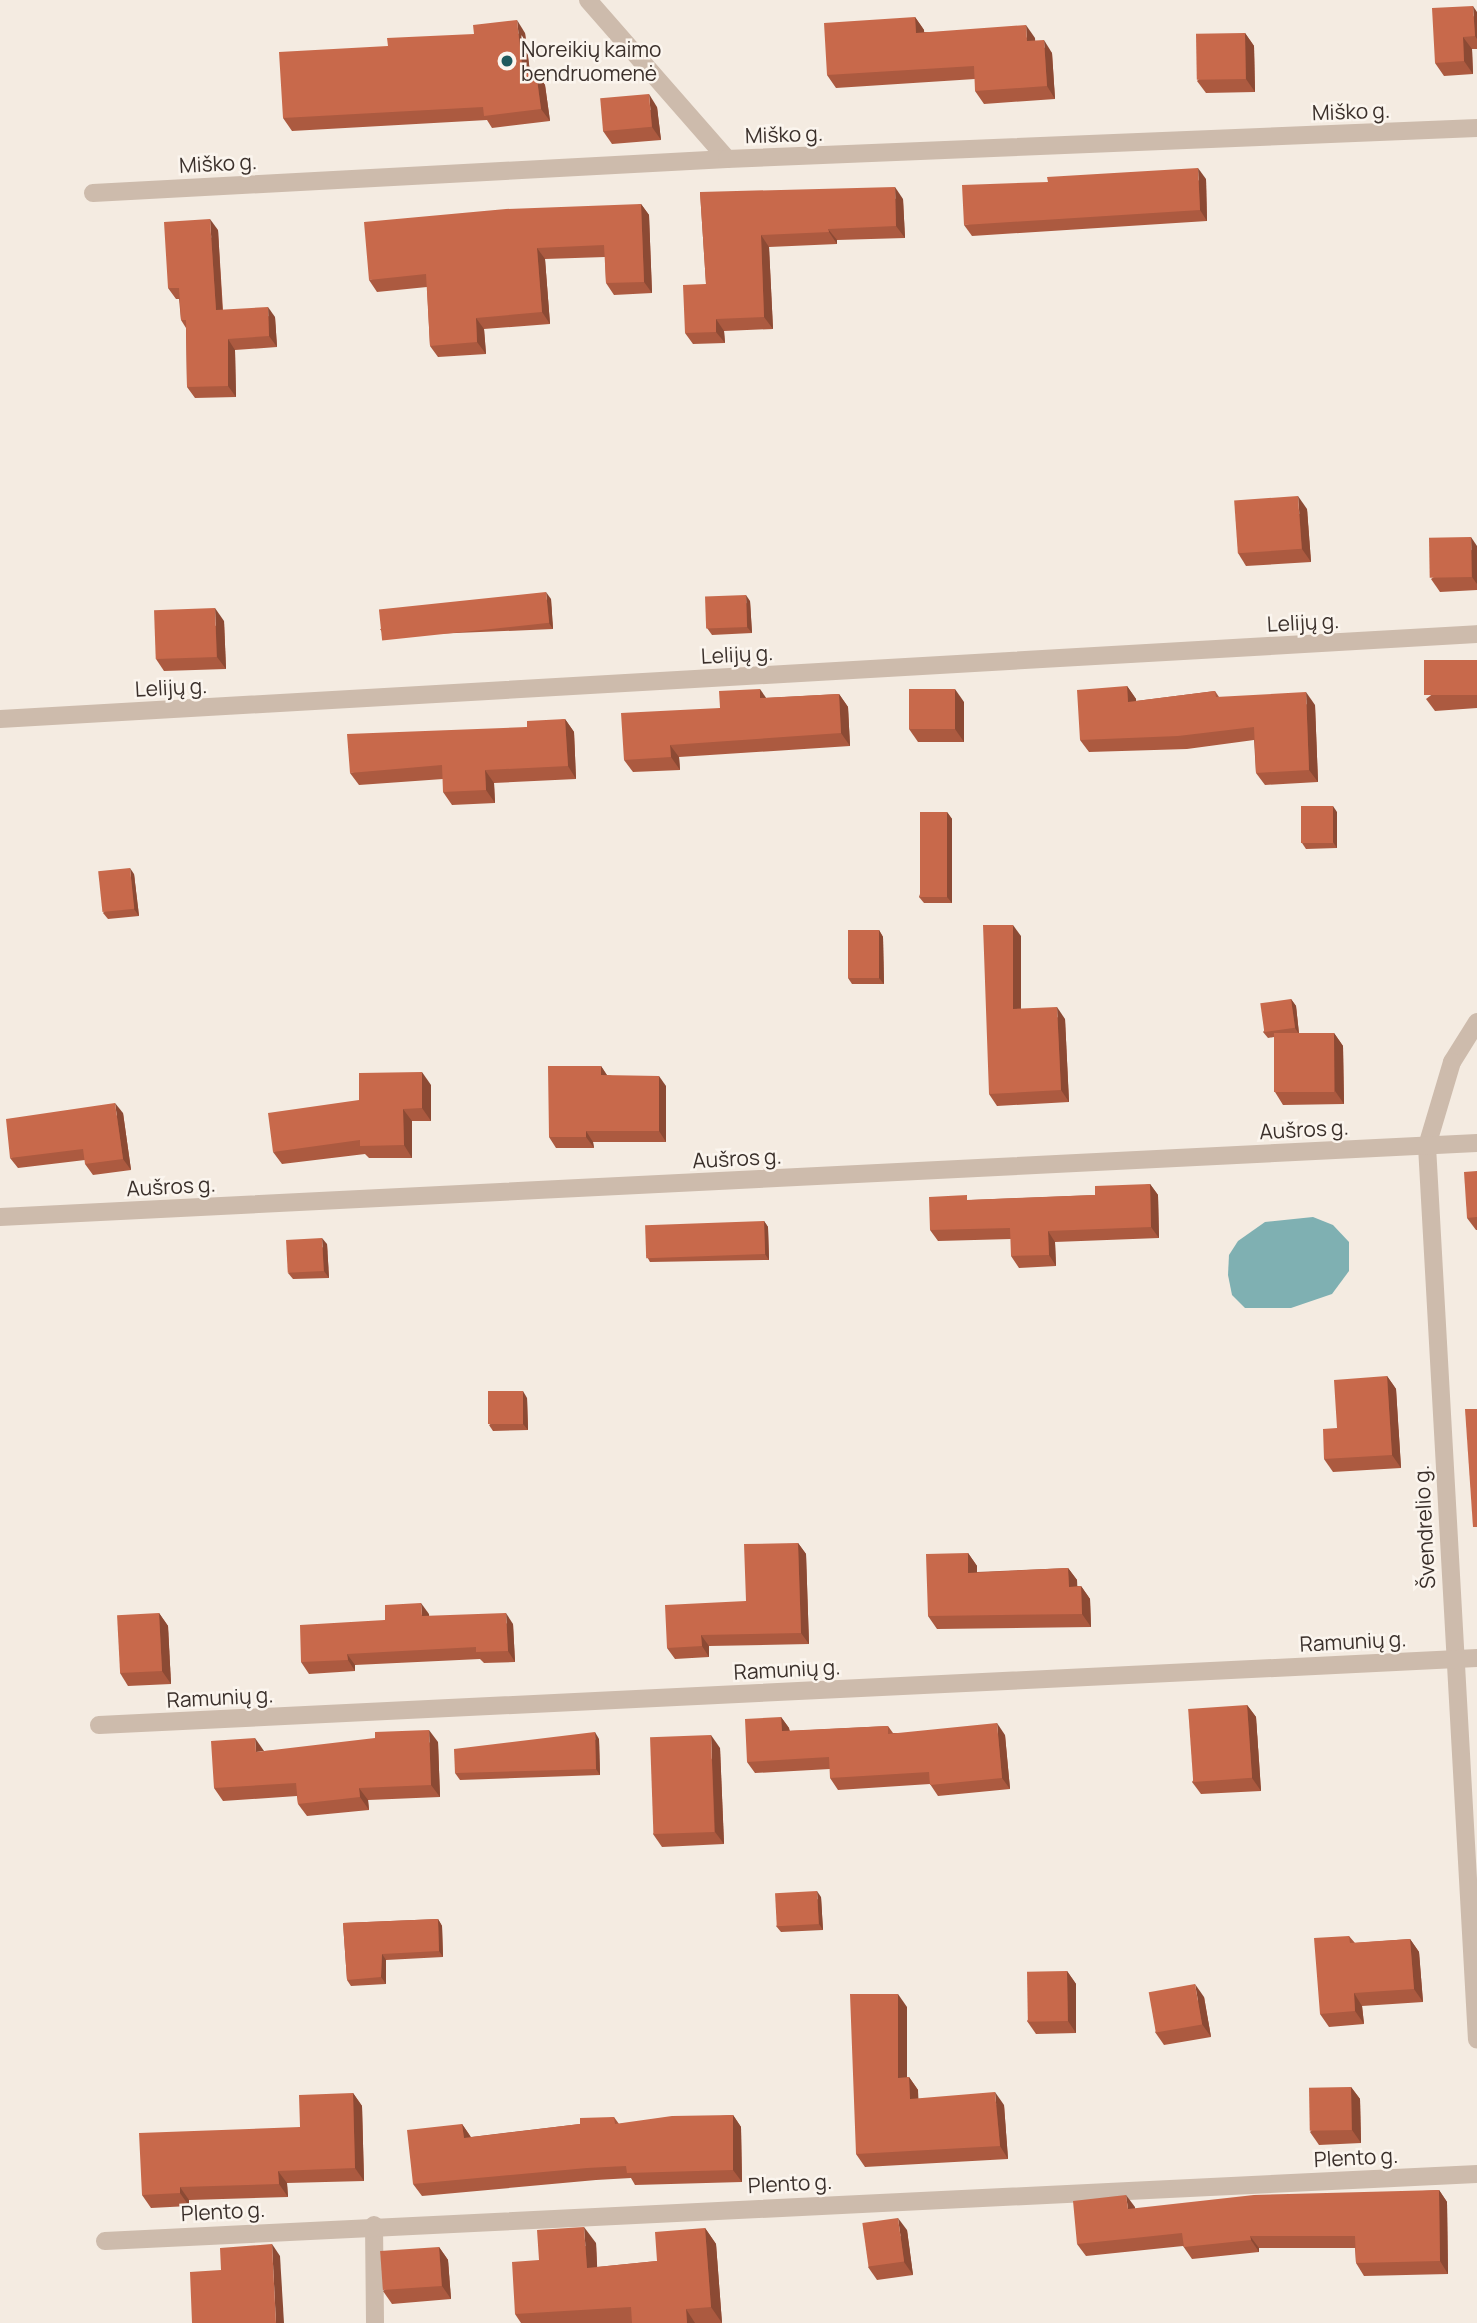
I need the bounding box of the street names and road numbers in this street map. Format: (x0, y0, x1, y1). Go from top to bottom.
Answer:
street label: Miško g. (1312, 97, 1390, 125)
street label: Miško g. (745, 120, 823, 148)
street label: Miško g. (178, 148, 258, 178)
street label: Lelijų g. (1266, 608, 1340, 636)
street label: Lelijų g. (700, 640, 774, 668)
street label: Lelijų g. (134, 673, 208, 701)
street label: Aušros g. (1259, 1114, 1349, 1144)
street label: Aušros g. (692, 1143, 782, 1173)
street label: Aušros g. (126, 1171, 216, 1201)
street label: Švendrelio g. (1408, 1465, 1440, 1589)
street label: Ramunių g. (1299, 1626, 1407, 1656)
street label: Ramunių g. (733, 1654, 841, 1684)
street label: Ramunių g. (166, 1682, 274, 1712)
street label: Plento g. (1313, 2142, 1399, 2172)
street label: Plento g. (747, 2168, 833, 2198)
street label: Plento g. (180, 2196, 266, 2226)

